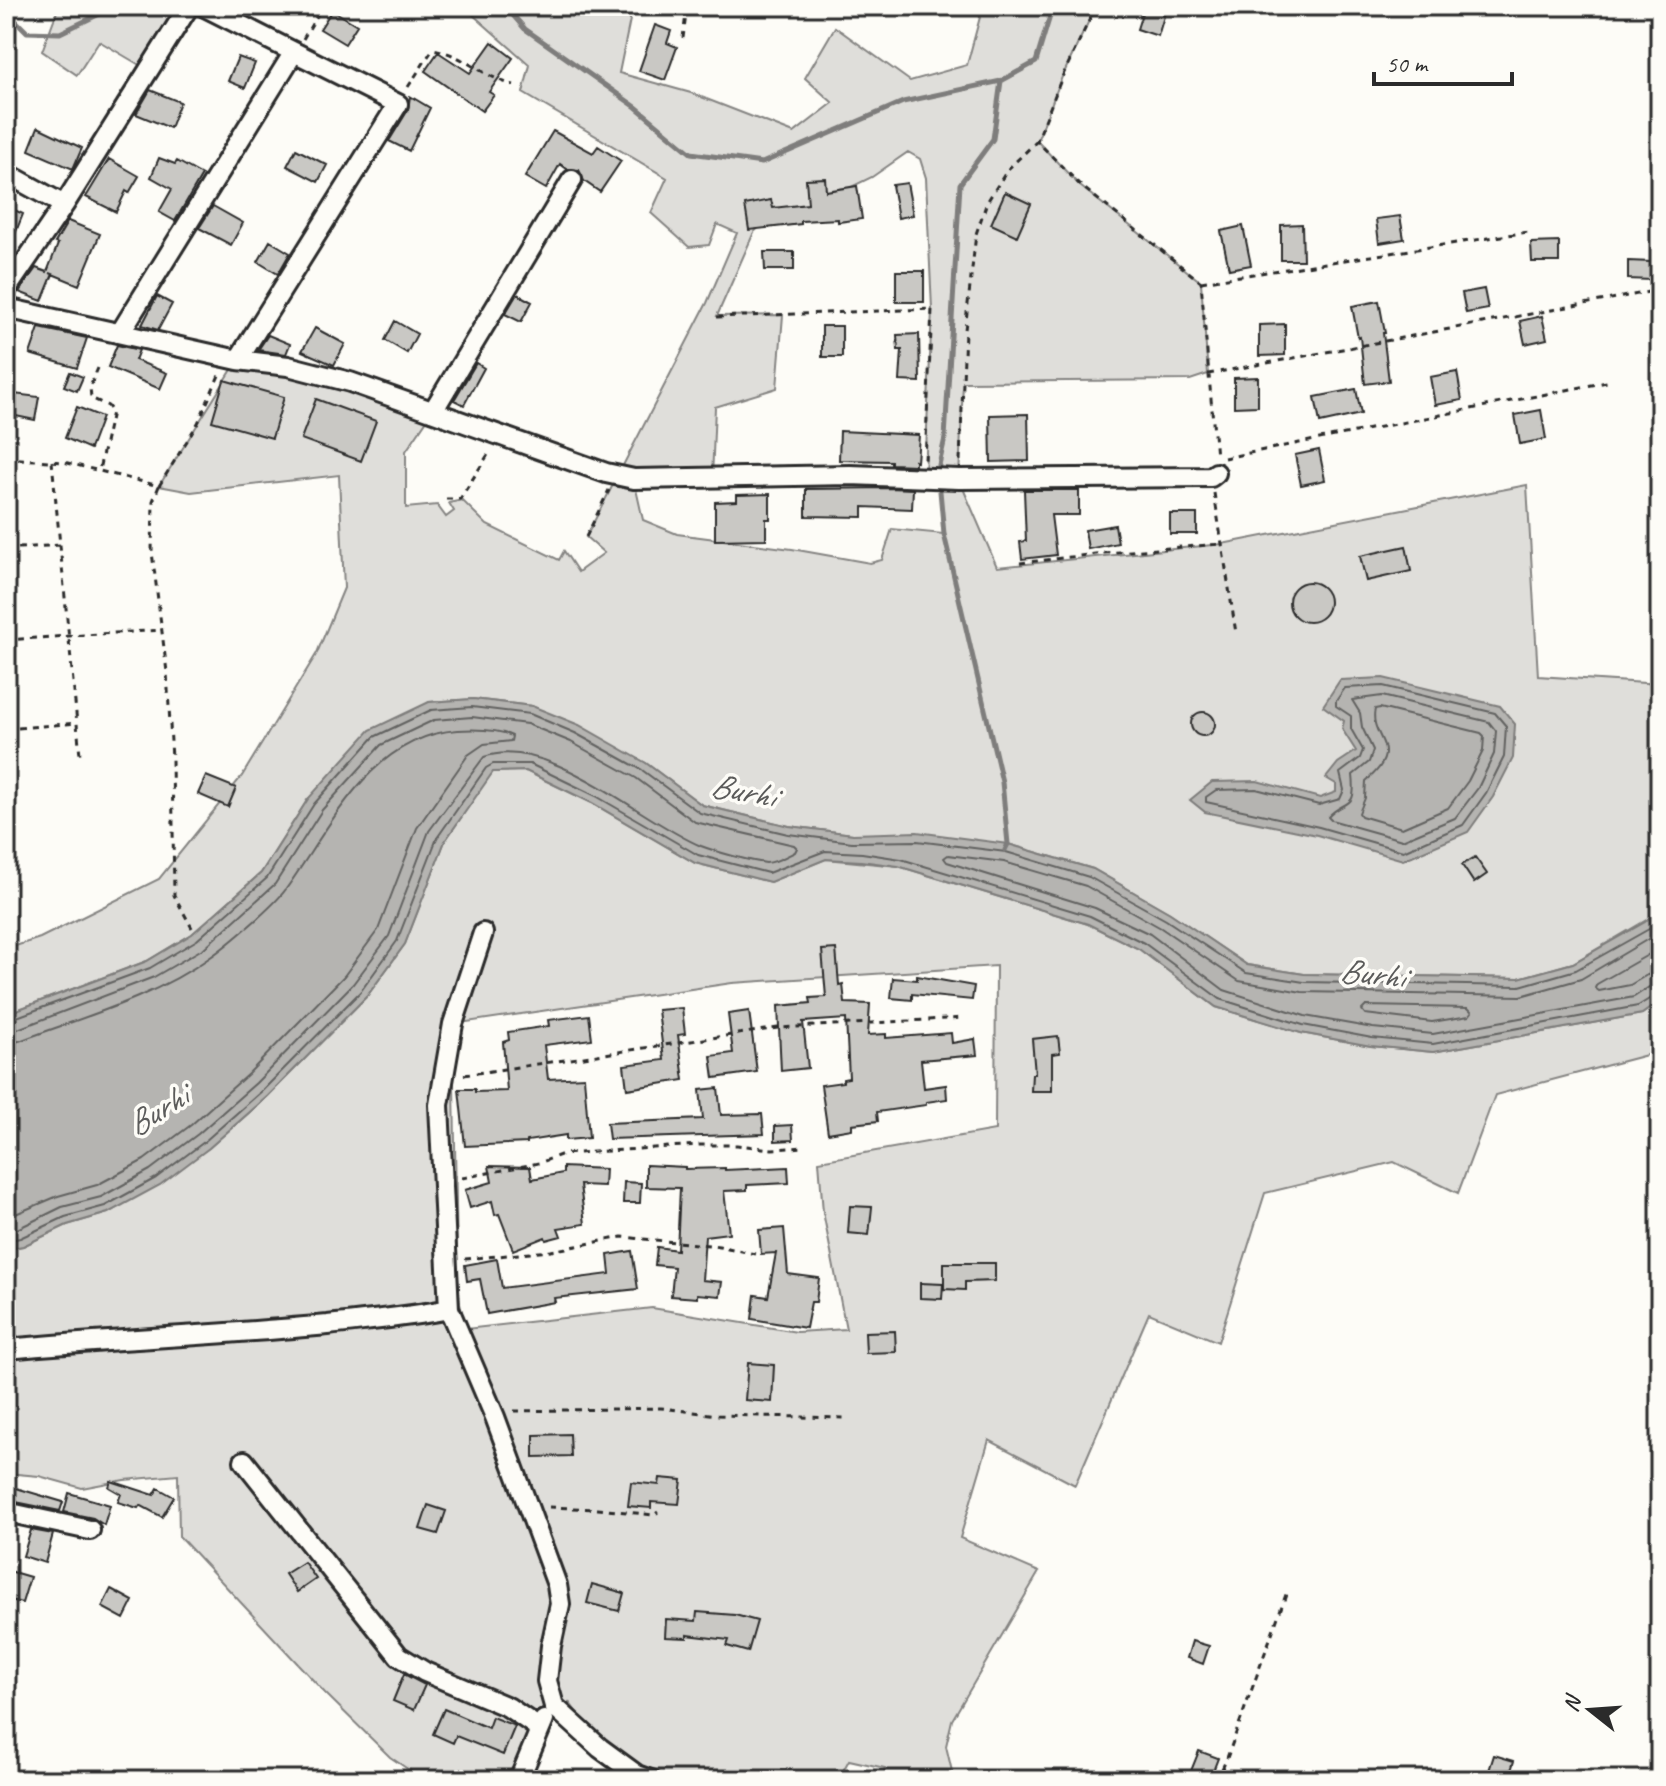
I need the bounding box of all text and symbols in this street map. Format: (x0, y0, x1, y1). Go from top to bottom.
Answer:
scale bar (1374, 36, 1512, 86)
text: 50 m (1386, 49, 1429, 79)
water label: Burhi (707, 763, 786, 819)
water label: Burhi (1338, 948, 1414, 999)
water label: Burhi (118, 1071, 202, 1145)
north arrow (1550, 1670, 1630, 1750)
text: N (1556, 1691, 1588, 1715)

